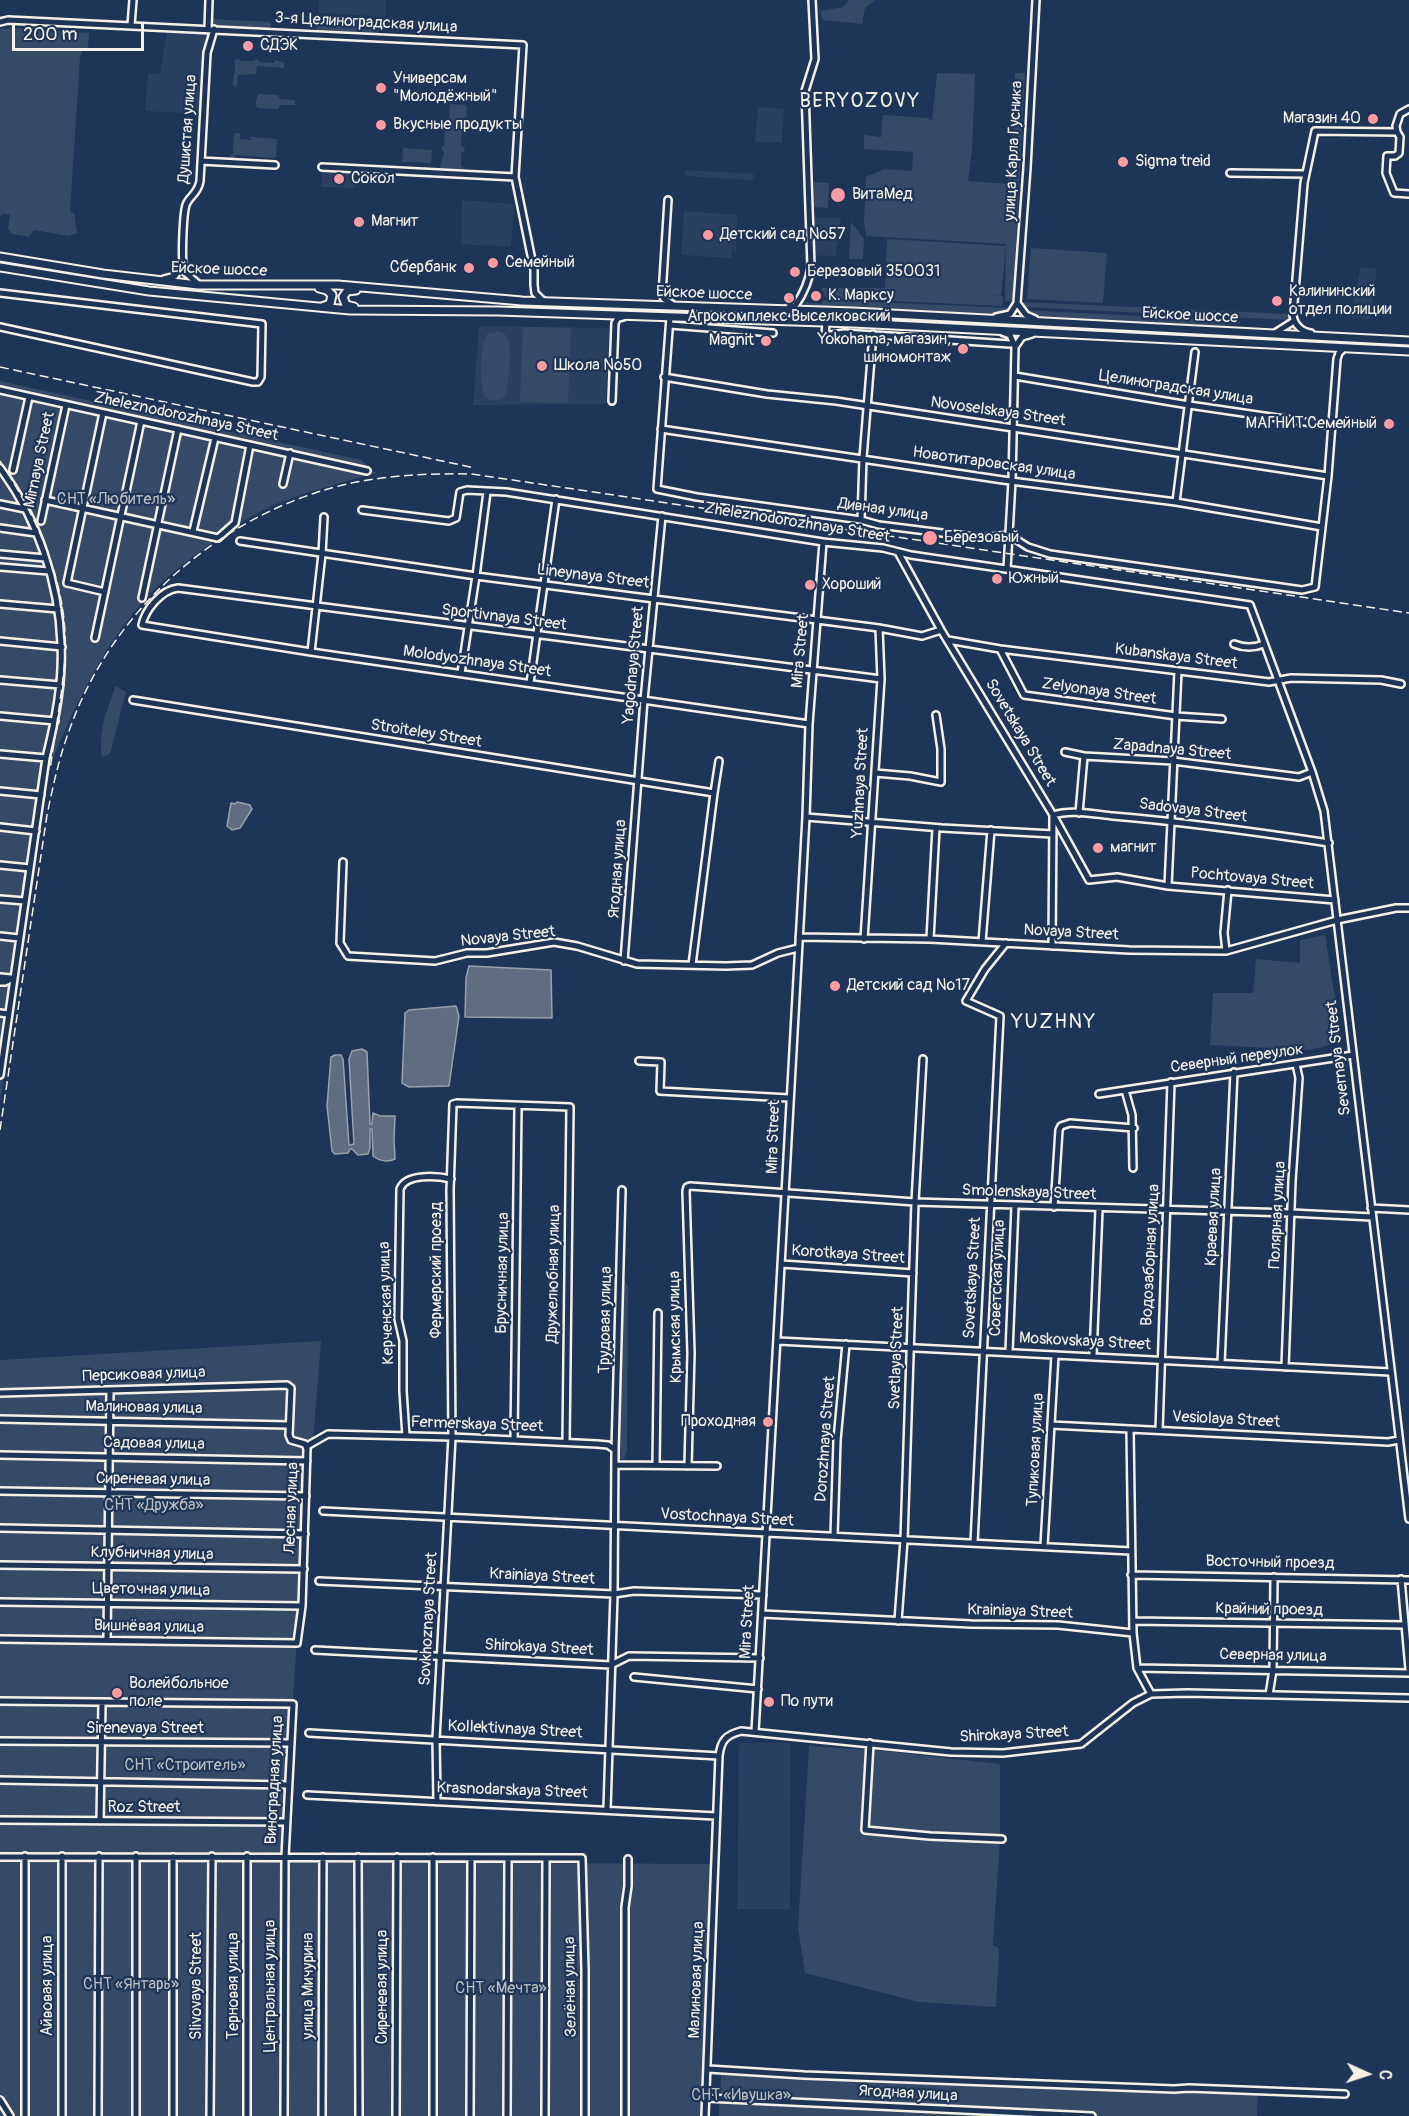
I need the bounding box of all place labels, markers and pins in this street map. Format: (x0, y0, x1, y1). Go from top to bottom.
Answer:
place label: СДЭК (260, 36, 298, 56)
marker: СДЭК (241, 39, 255, 53)
place label: Универсам "Молодёжный" (393, 69, 498, 107)
marker: Универсам "Молодёжный" (374, 81, 388, 95)
place label: Магазин 40 (1283, 109, 1361, 129)
marker: Магазин 40 (1366, 112, 1380, 126)
place label: Вкусные продукты (393, 115, 522, 135)
marker: Вкусные продукты (374, 118, 388, 132)
place label: Sigma treid (1135, 152, 1211, 172)
marker: Sigma treid (1116, 155, 1130, 169)
place label: Сокол (351, 169, 395, 189)
marker: Сокол (332, 172, 346, 186)
place label: ВитаMед (852, 185, 913, 205)
marker: ВитаMед (829, 186, 847, 204)
place label: Магнит (371, 212, 419, 232)
marker: Магнит (352, 215, 366, 229)
place label: Детский сад №57 (720, 225, 845, 245)
marker: Детский сад №57 (701, 228, 715, 242)
place label: Семейный (505, 253, 575, 273)
marker: Семейный (486, 256, 500, 270)
place label: Сбербанк (390, 258, 457, 278)
marker: Сбербанк (462, 261, 476, 275)
place label: Березовый 350031 (807, 262, 940, 282)
marker: Березовый 350031 (788, 265, 802, 279)
place label: Калининский отдел полиции (1289, 282, 1392, 320)
place label: К. Марксу (828, 286, 894, 306)
marker: К. Марксу (809, 289, 823, 303)
marker: Агрокомплекс Выселковский (782, 291, 796, 305)
marker: Калининский отдел полиции (1270, 294, 1284, 308)
place label: Агрокомплекс Выселковский (687, 307, 891, 327)
place label: Yokohama, магазин, шиномонтаж (818, 330, 951, 368)
place label: Magnit (709, 331, 754, 351)
marker: Magnit (759, 334, 773, 348)
marker: Yokohama, магазин, шиномонтаж (956, 342, 970, 356)
place label: Школа №50 (554, 356, 642, 376)
marker: Школа №50 (535, 359, 549, 373)
place label: МАГНИТ Семейный (1246, 414, 1377, 434)
marker: МАГНИТ Семейный (1382, 417, 1396, 431)
place label: Березовый (944, 528, 1019, 548)
marker: Березовый (921, 529, 939, 547)
place label: Южный (1009, 569, 1059, 589)
marker: Южный (990, 572, 1004, 586)
place label: Хороший (822, 575, 881, 595)
marker: Хороший (803, 578, 817, 592)
place label: магнит (1110, 838, 1157, 858)
marker: магнит (1091, 841, 1105, 855)
place label: Детский сад №17 (847, 976, 970, 996)
marker: Детский сад №17 (828, 979, 842, 993)
place label: Проходная (681, 1412, 756, 1432)
marker: Проходная (761, 1415, 775, 1429)
place label: Волейбольное поле (129, 1674, 229, 1712)
marker: Волейбольное поле (110, 1686, 124, 1700)
place label: По пути (781, 1692, 833, 1712)
marker: По пути (762, 1695, 776, 1709)

